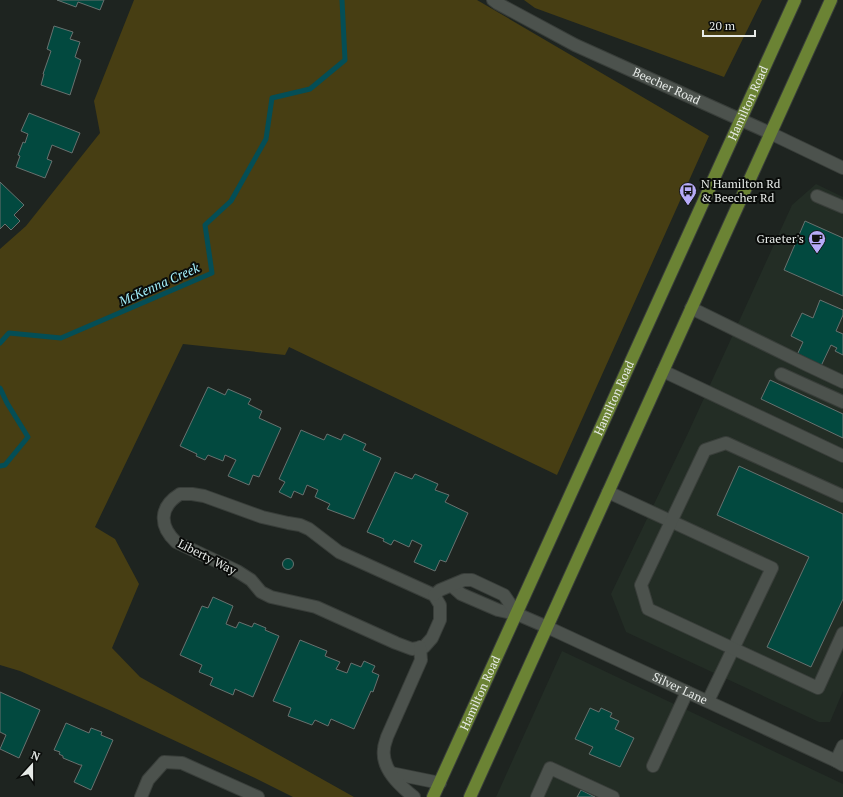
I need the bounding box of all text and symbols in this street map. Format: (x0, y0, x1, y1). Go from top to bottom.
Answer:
scale bar (703, 12, 755, 38)
text: 20 m (709, 18, 736, 33)
street label: Hamilton Road (724, 63, 771, 143)
street label: Beecher Road (631, 64, 703, 108)
place label: N Hamilton Rd & Beecher Rd (701, 176, 781, 205)
bus stop icon: N Hamilton Rd & Beecher Rd (678, 181, 698, 206)
cafe icon: Graeter's (807, 229, 827, 254)
place label: Graeter's (756, 231, 804, 246)
water label: McKenna Creek (115, 258, 203, 310)
street label: Hamilton Road (590, 358, 637, 438)
street label: Liberty Way (176, 535, 240, 578)
street label: Hamilton Road (456, 653, 503, 733)
street label: Silver Lane (650, 669, 710, 707)
north arrow (12, 745, 52, 785)
text: N (29, 748, 43, 764)

